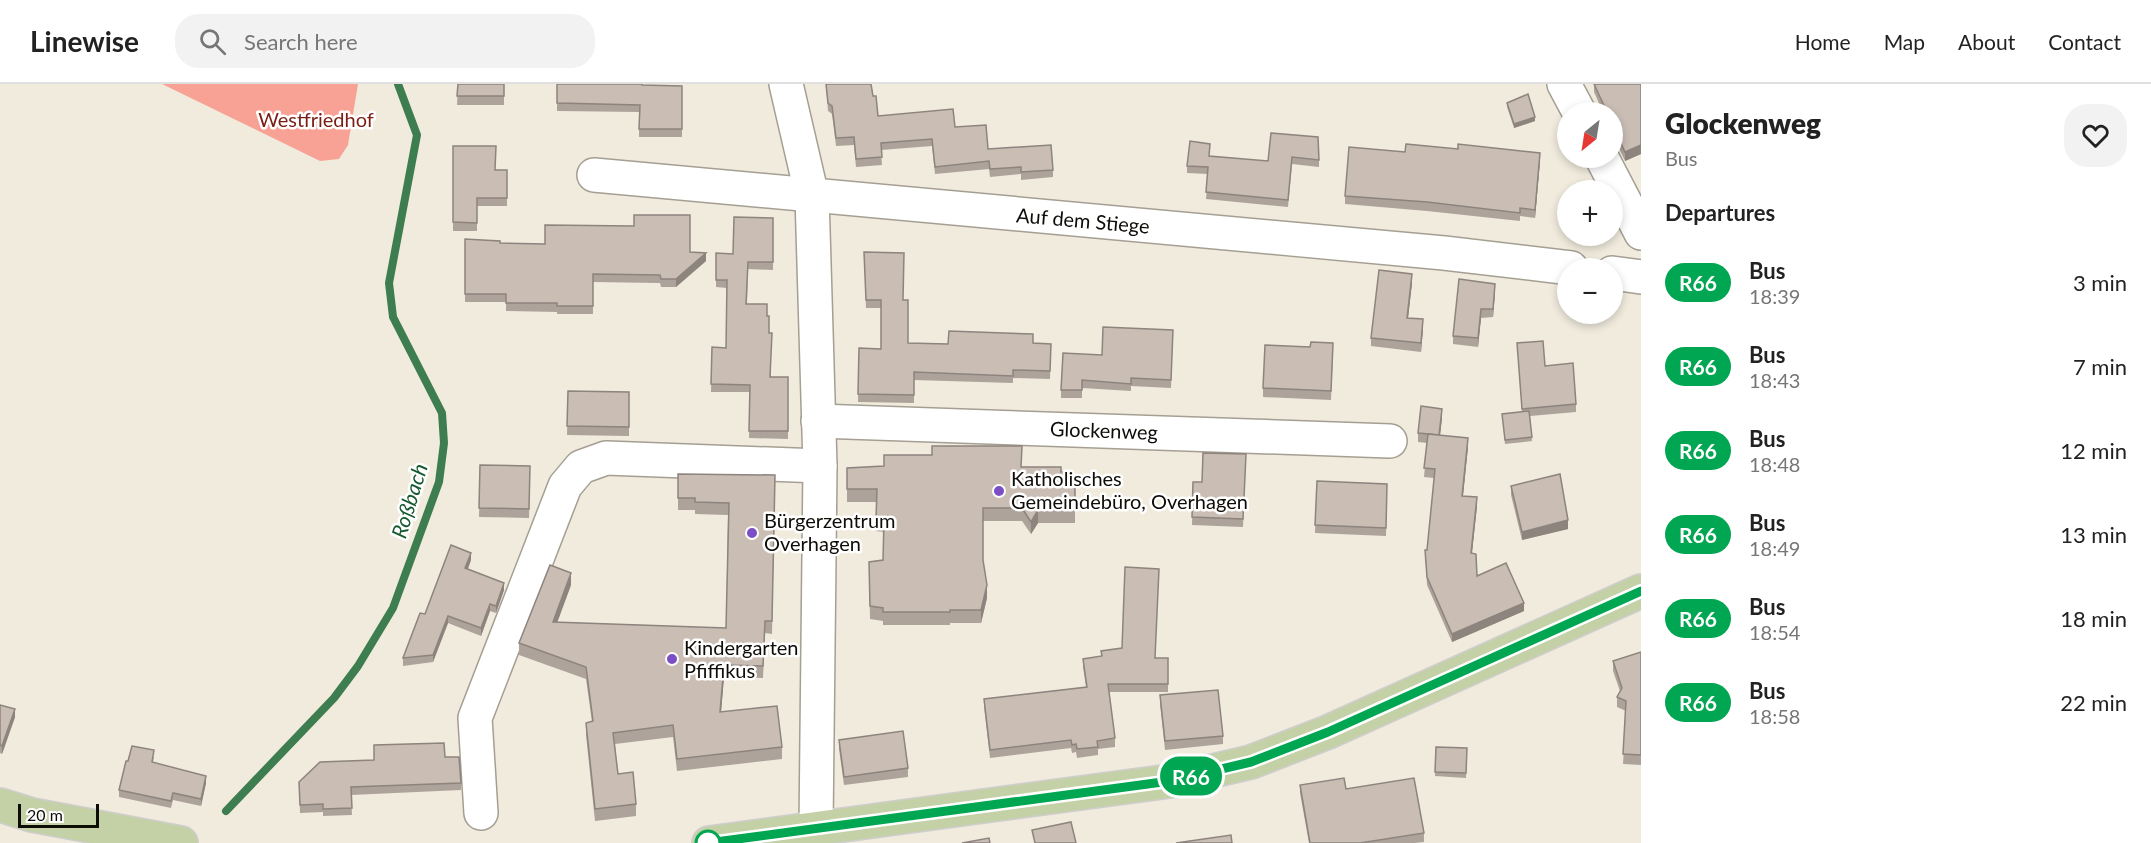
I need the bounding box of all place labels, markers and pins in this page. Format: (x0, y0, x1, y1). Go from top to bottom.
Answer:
place label: Katholisches Gemeindebüro, Overhagen (1011, 466, 1248, 513)
marker: Katholisches Gemeindebüro, Overhagen (992, 484, 1006, 498)
place label: Bürgerzentrum Overhagen (764, 508, 895, 555)
marker: Bürgerzentrum Overhagen (745, 526, 759, 540)
place label: Kindergarten Pfiffikus (684, 635, 798, 682)
marker: Kindergarten Pfiffikus (665, 652, 679, 666)
unlabelled marker (695, 830, 721, 843)

